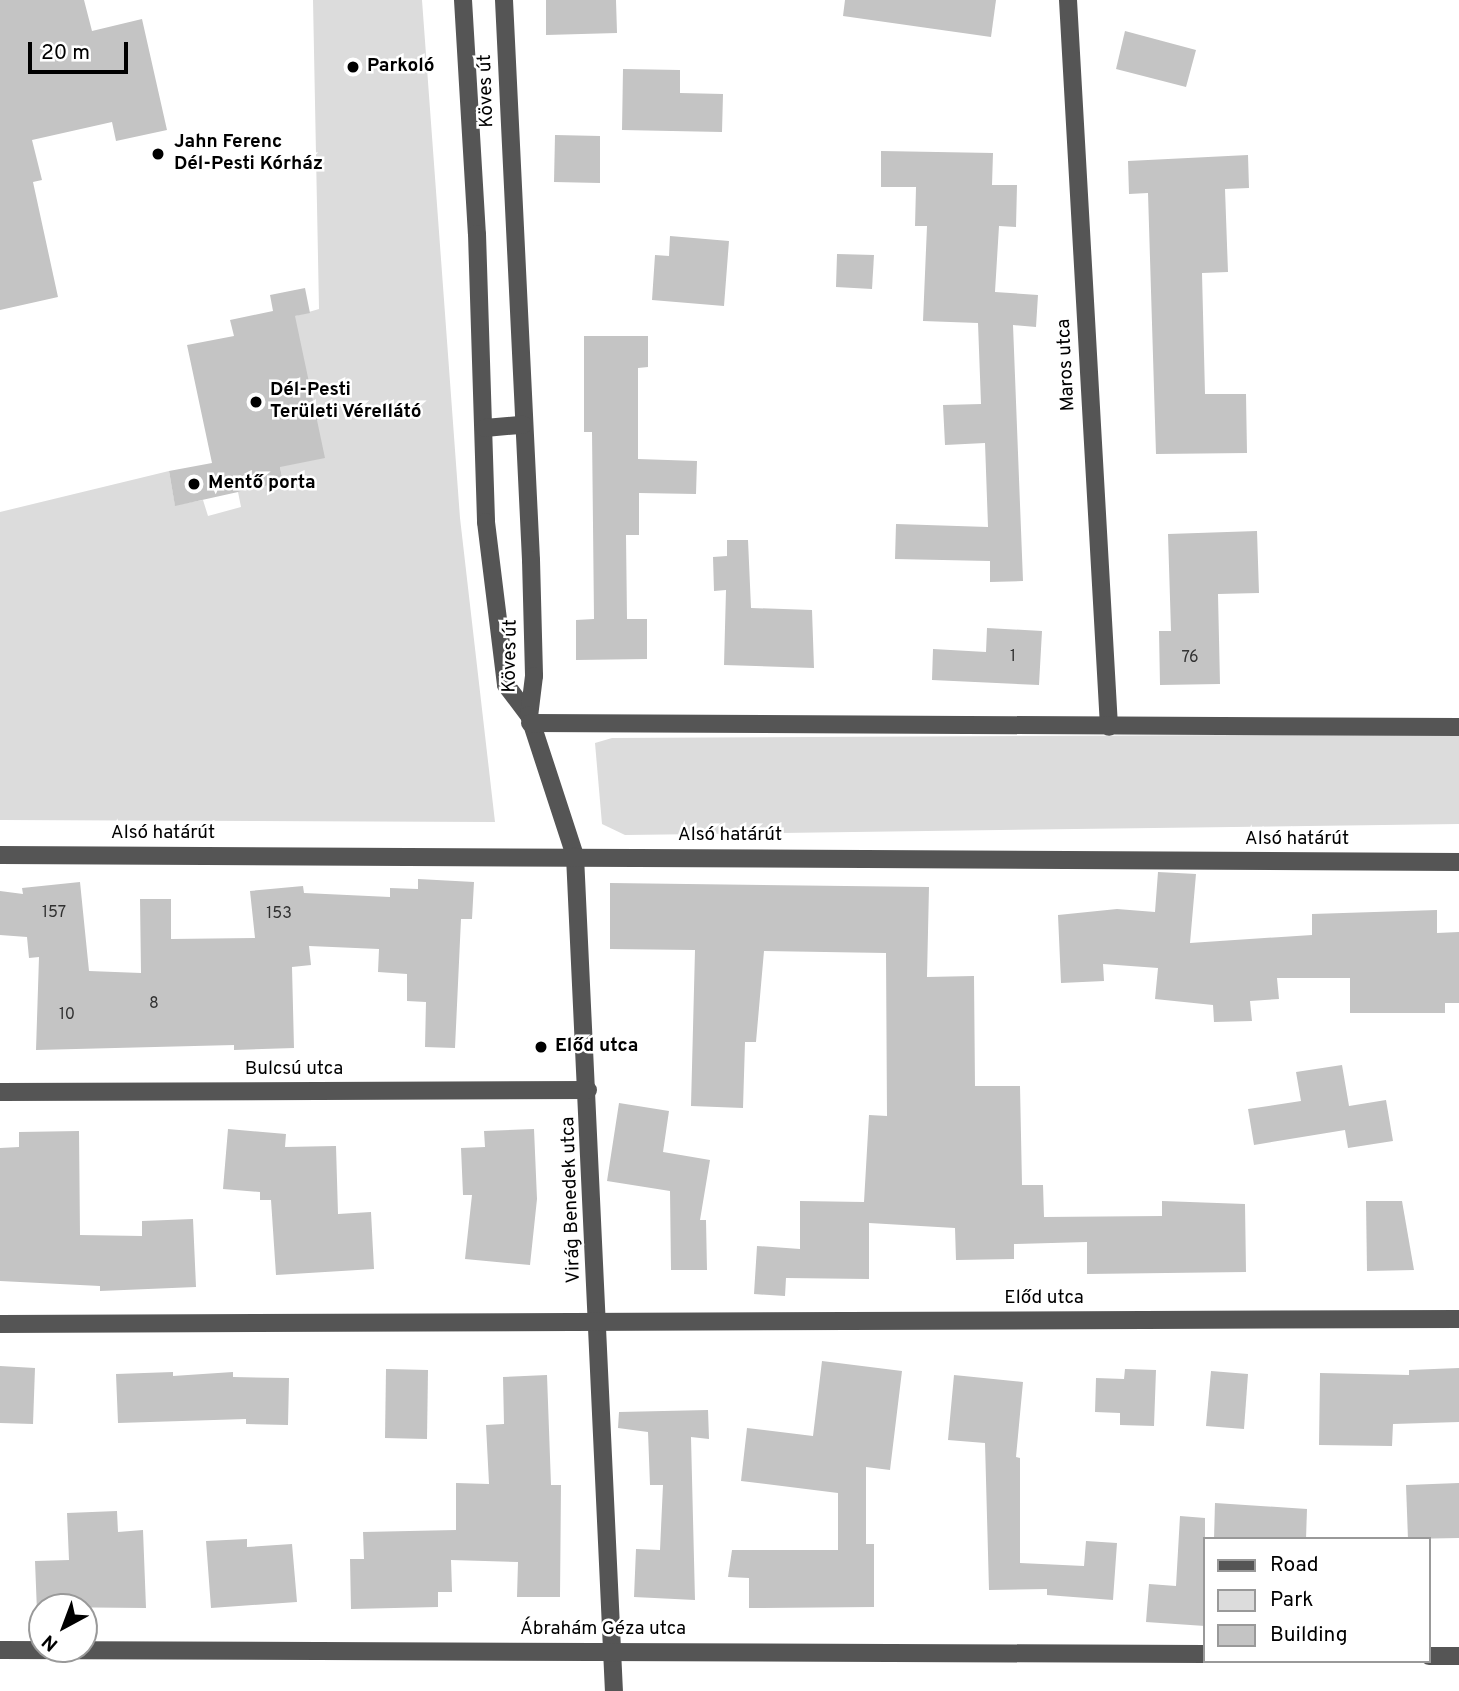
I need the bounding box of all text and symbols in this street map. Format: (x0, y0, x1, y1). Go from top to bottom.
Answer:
scale bar (32, 28, 131, 72)
text: 20 m (41, 40, 90, 67)
street label: Köves út (474, 54, 500, 128)
place label: Parkoló (367, 56, 434, 78)
marker: Parkoló (345, 59, 361, 75)
place label: Jahn Ferenc Dél-Pesti Kórház (174, 132, 323, 176)
marker: Jahn Ferenc Dél-Pesti Kórház (148, 144, 168, 164)
street label: Maros utca (1053, 318, 1081, 412)
place label: Dél-Pesti Területi Vérellátó (270, 380, 422, 424)
marker: Dél-Pesti Területi Vérellátó (248, 394, 264, 410)
place label: Mentő porta (208, 473, 316, 495)
marker: Mentő porta (186, 476, 202, 492)
street label: Köves út (499, 619, 523, 693)
house number: 1 (1010, 647, 1016, 667)
house number: 76 (1181, 648, 1199, 668)
street label: Alsó határút (111, 823, 215, 845)
street label: Alsó határút (678, 825, 782, 847)
street label: Alsó határút (1245, 829, 1349, 851)
house number: 157 (42, 903, 66, 923)
house number: 153 (266, 904, 292, 924)
house number: 8 (149, 994, 159, 1014)
house number: 10 (59, 1005, 75, 1025)
place label: Előd utca (555, 1036, 638, 1058)
marker: Előd utca (533, 1039, 549, 1055)
street label: Bulcsú utca (245, 1059, 343, 1081)
street label: Virág Benedek utca (558, 1116, 586, 1284)
street label: Előd utca (1004, 1288, 1084, 1310)
legend (1204, 1537, 1431, 1663)
text: Road (1270, 1552, 1319, 1579)
text: Park (1270, 1587, 1313, 1614)
north arrow (28, 1593, 98, 1663)
street label: Ábrahám Géza utca (520, 1619, 686, 1641)
text: Building (1270, 1622, 1348, 1649)
text: N (38, 1629, 64, 1656)

